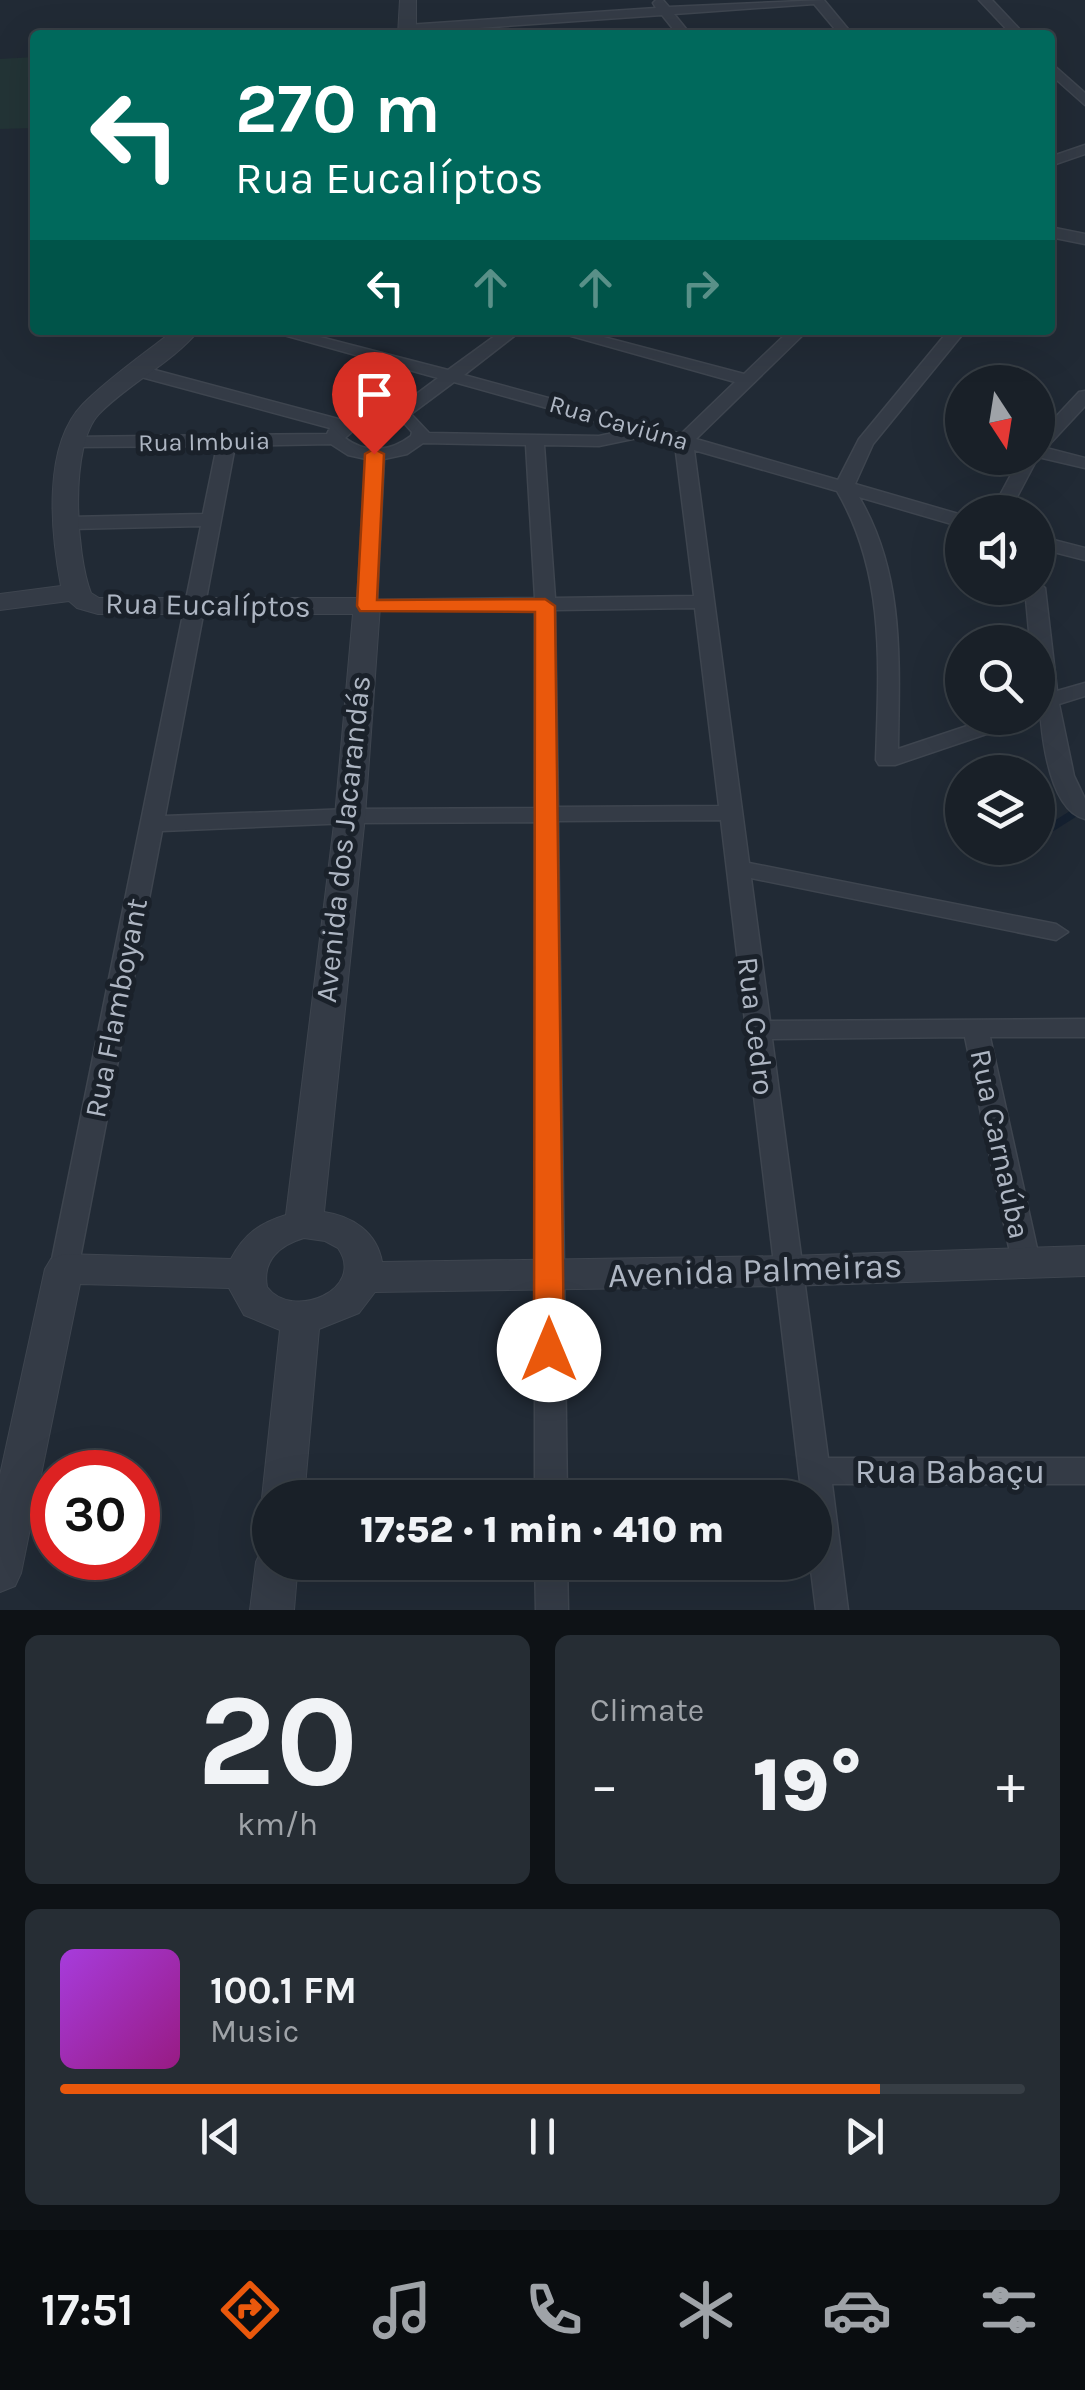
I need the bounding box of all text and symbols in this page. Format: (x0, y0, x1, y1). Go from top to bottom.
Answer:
text: 270 m (235, 68, 441, 150)
icon: left (70, 70, 200, 200)
text: Rua Eucalíptos (235, 152, 543, 204)
icon: left (358, 260, 413, 315)
icon: ahead (463, 260, 518, 315)
icon: ahead (568, 260, 623, 315)
icon: right (673, 260, 728, 315)
pin (332, 352, 417, 455)
north arrow (945, 365, 1055, 475)
map controls (945, 365, 1055, 865)
icon: arrive (347, 367, 402, 422)
street label: Rua Caviúna (546, 389, 692, 456)
street label: Rua Imbuia (138, 426, 270, 457)
button: sound (945, 495, 1055, 605)
street label: Rua Eucalíptos (105, 585, 311, 625)
button: search (945, 625, 1055, 735)
street label: Avenida dos Jacarandás (308, 674, 378, 1004)
button: layers (945, 755, 1055, 865)
street label: Rua Flamboyant (77, 895, 155, 1121)
street label: Rua Cedro (730, 955, 782, 1097)
street label: Rua Carnaúba (962, 1046, 1038, 1242)
street label: Avenida Palmeiras (607, 1245, 903, 1296)
position arrow (497, 1298, 601, 1402)
speed limit sign: 30 (30, 1450, 160, 1580)
street label: Rua Babaçu (855, 1451, 1045, 1492)
text: 17:52 · 1 min · 410 m (360, 1507, 724, 1552)
text: 20 (197, 1665, 358, 1817)
text: Climate (590, 1692, 704, 1729)
text: 19° (753, 1741, 862, 1829)
text: − (590, 1753, 619, 1817)
text: + (996, 1753, 1025, 1817)
text: km/h (237, 1806, 318, 1843)
text: 100.1 FM (210, 1968, 357, 2013)
text: Music (210, 2013, 299, 2050)
icon: previous (193, 2109, 248, 2164)
icon: pause (515, 2109, 570, 2164)
icon: next (837, 2109, 892, 2164)
icon: directions (215, 2275, 285, 2345)
icon: music (367, 2275, 437, 2345)
icon: phone (519, 2275, 589, 2345)
icon: climate (671, 2275, 741, 2345)
icon: car (822, 2275, 892, 2345)
icon: filters (974, 2275, 1044, 2345)
text: 17:51 (41, 2284, 134, 2336)

